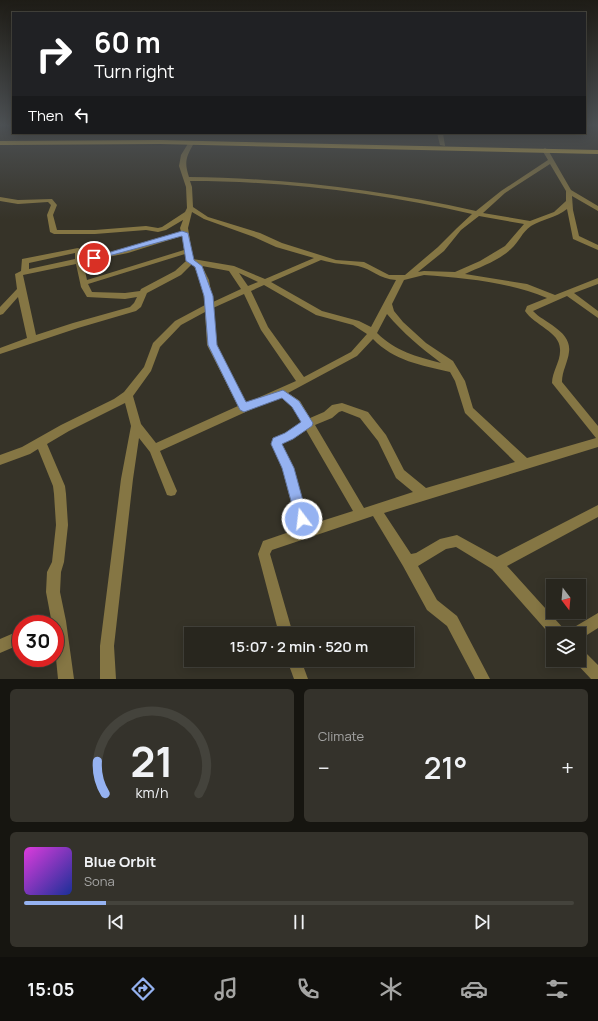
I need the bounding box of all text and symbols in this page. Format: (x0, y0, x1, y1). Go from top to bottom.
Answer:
text: 60 m (94, 23, 161, 61)
icon: right (28, 28, 80, 80)
text: Turn right (94, 59, 175, 83)
icon: left (71, 104, 93, 126)
text: Then (28, 105, 63, 126)
pin (77, 241, 111, 275)
icon: arrive (83, 247, 105, 269)
position arrow (281, 498, 323, 540)
north arrow (546, 579, 586, 619)
map controls (546, 579, 586, 667)
speed limit sign: 30 (12, 615, 64, 667)
button: layers (546, 627, 586, 667)
text: 15:07 · 2 min · 520 m (230, 636, 368, 657)
text: Climate (318, 727, 364, 745)
text: 21 (131, 732, 174, 788)
text: 21° (424, 747, 467, 788)
text: − (318, 753, 330, 783)
text: + (561, 753, 574, 783)
text: km/h (135, 782, 169, 801)
text: Blue Orbit (84, 851, 156, 872)
text: Sona (84, 872, 115, 890)
icon: previous (105, 911, 127, 933)
icon: pause (288, 911, 310, 933)
icon: next (471, 911, 493, 933)
icon: directions (129, 975, 157, 1003)
icon: music (212, 975, 240, 1003)
icon: phone (294, 975, 322, 1003)
icon: climate (377, 975, 405, 1003)
icon: car (460, 975, 488, 1003)
icon: filters (543, 975, 571, 1003)
text: 15:05 (27, 977, 74, 1001)

